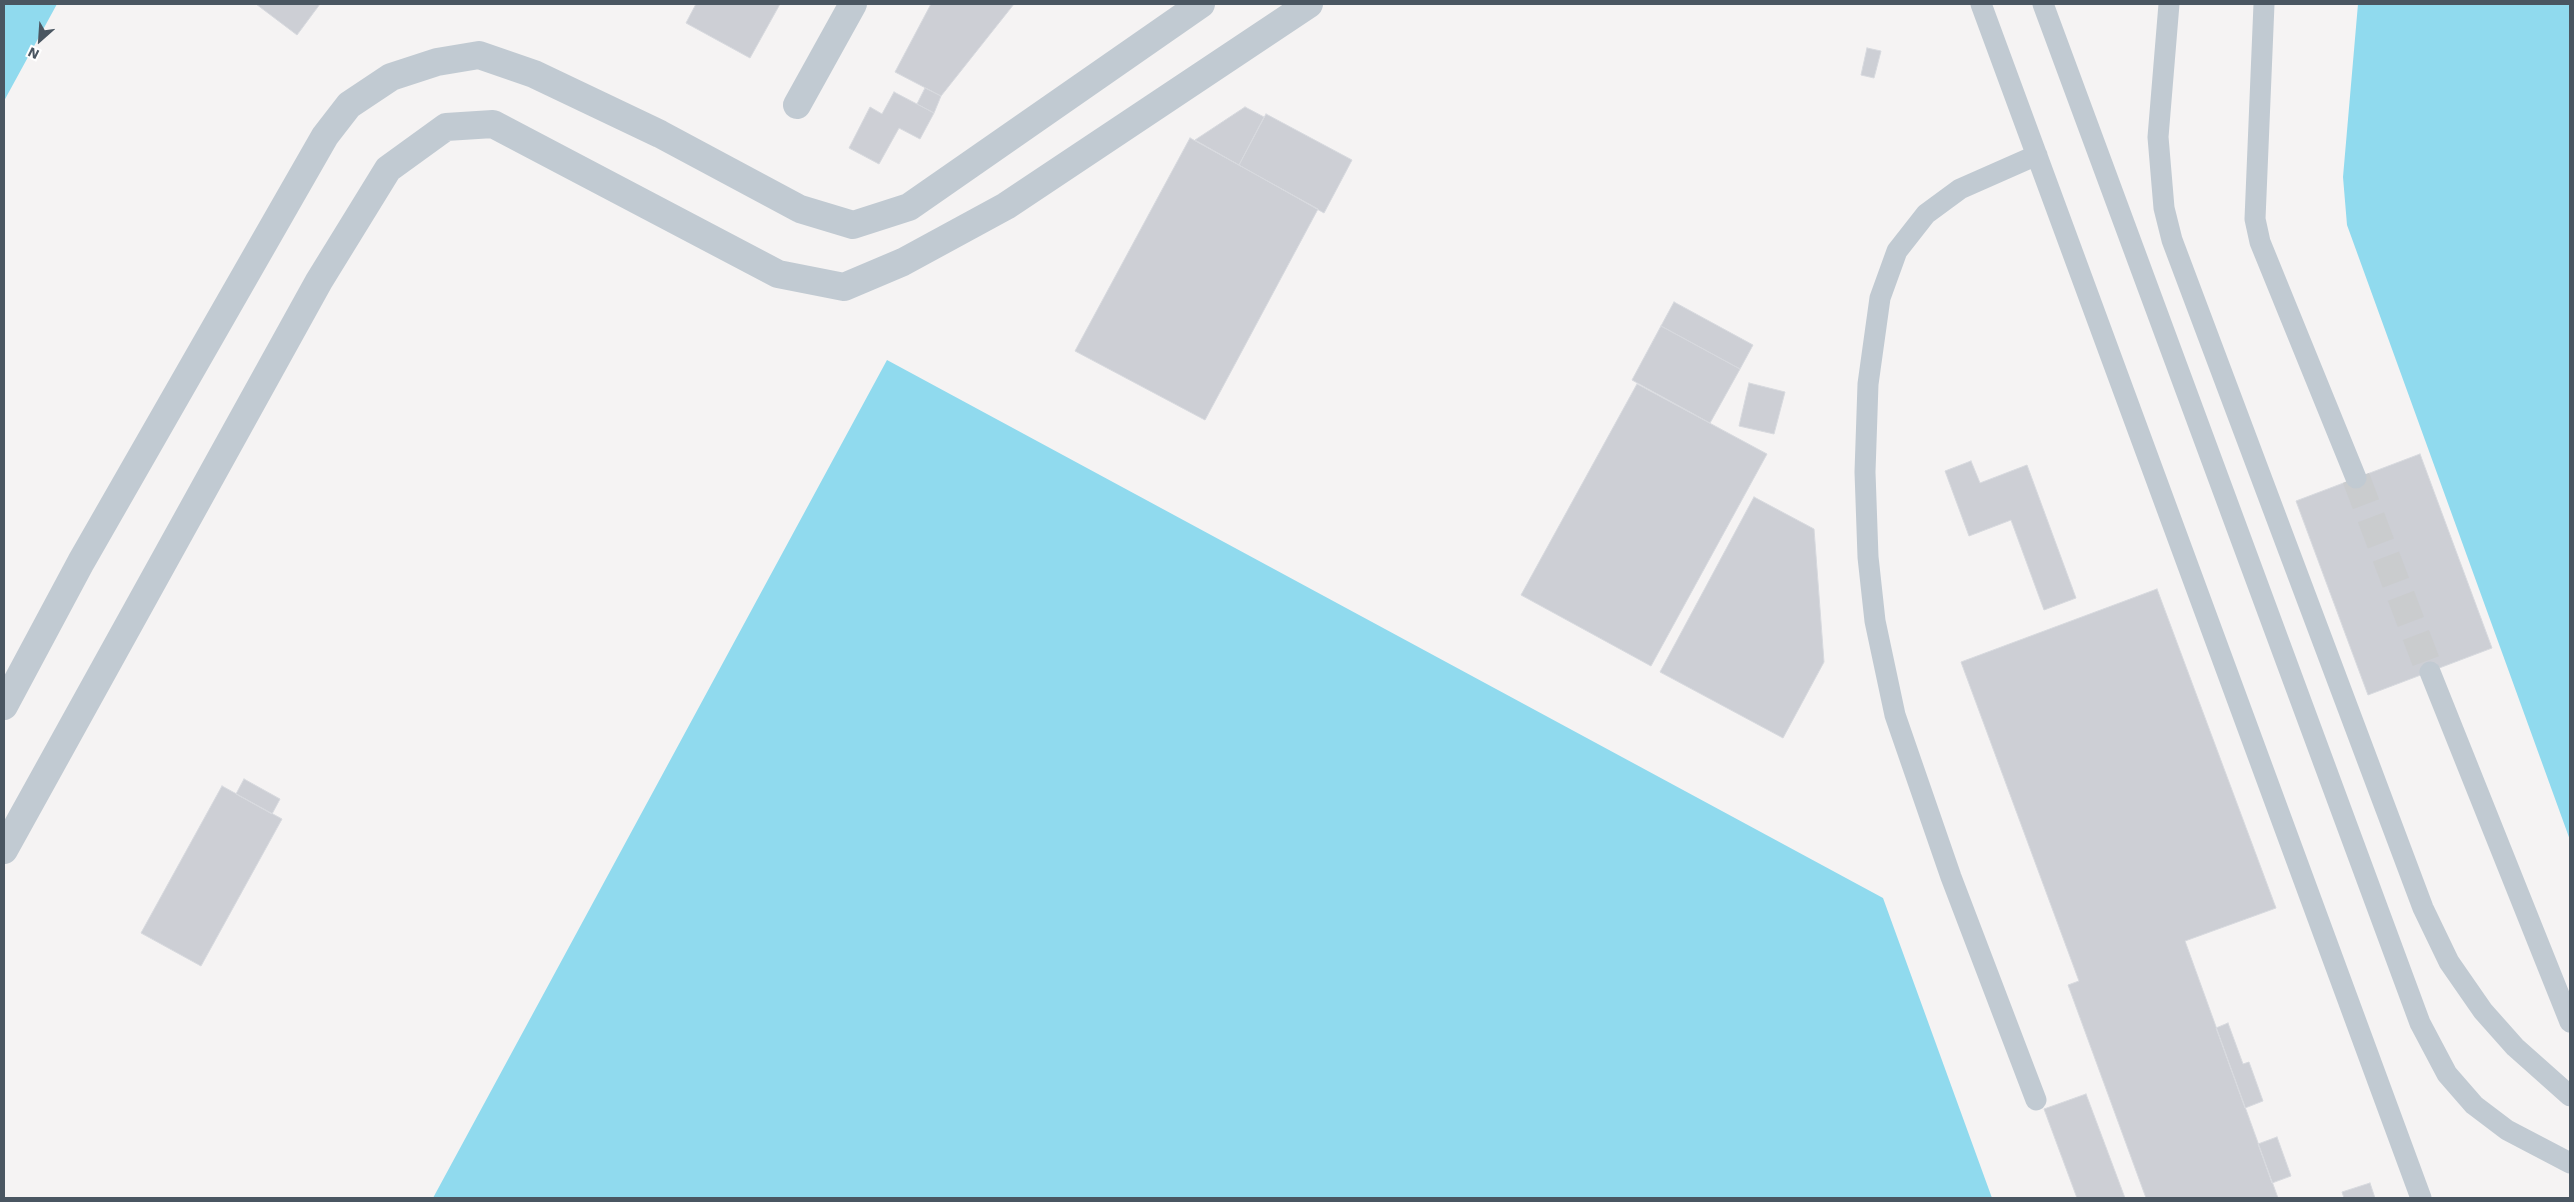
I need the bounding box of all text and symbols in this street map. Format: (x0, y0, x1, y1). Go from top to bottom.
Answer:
north arrow (15, 15, 65, 65)
text: N (25, 44, 42, 63)

